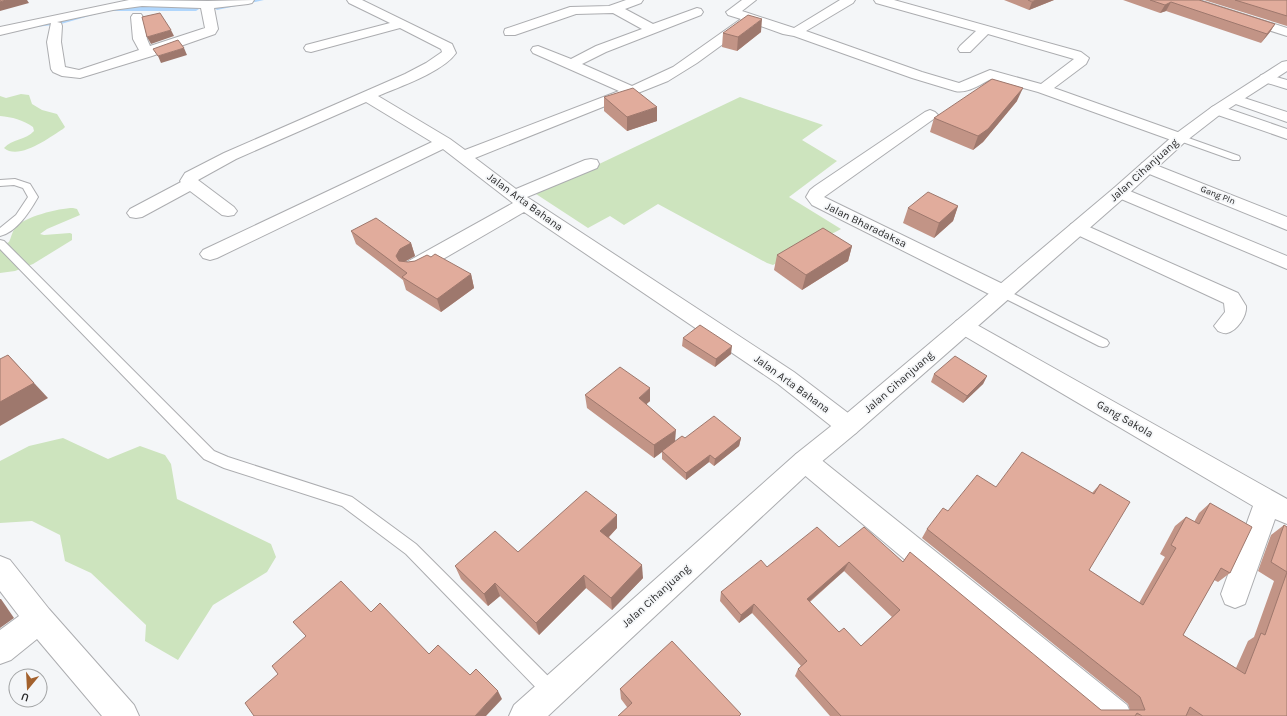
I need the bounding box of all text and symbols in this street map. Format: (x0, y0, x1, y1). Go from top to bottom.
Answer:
street label: Jalan Cihanjuang (1107, 135, 1181, 204)
street label: Jalan Arta Bahana (485, 170, 565, 234)
street label: Gang Pln (1199, 184, 1237, 206)
street label: Jalan Bharadaksa (823, 200, 909, 250)
street label: Jalan Cihanjuang (862, 348, 937, 416)
street label: Jalan Arta Bahana (752, 352, 832, 416)
street label: Gang Sakola (1095, 398, 1155, 440)
street label: Jalan Cihanjuang (619, 561, 693, 630)
north arrow (8, 668, 48, 708)
text: U (19, 690, 31, 704)

